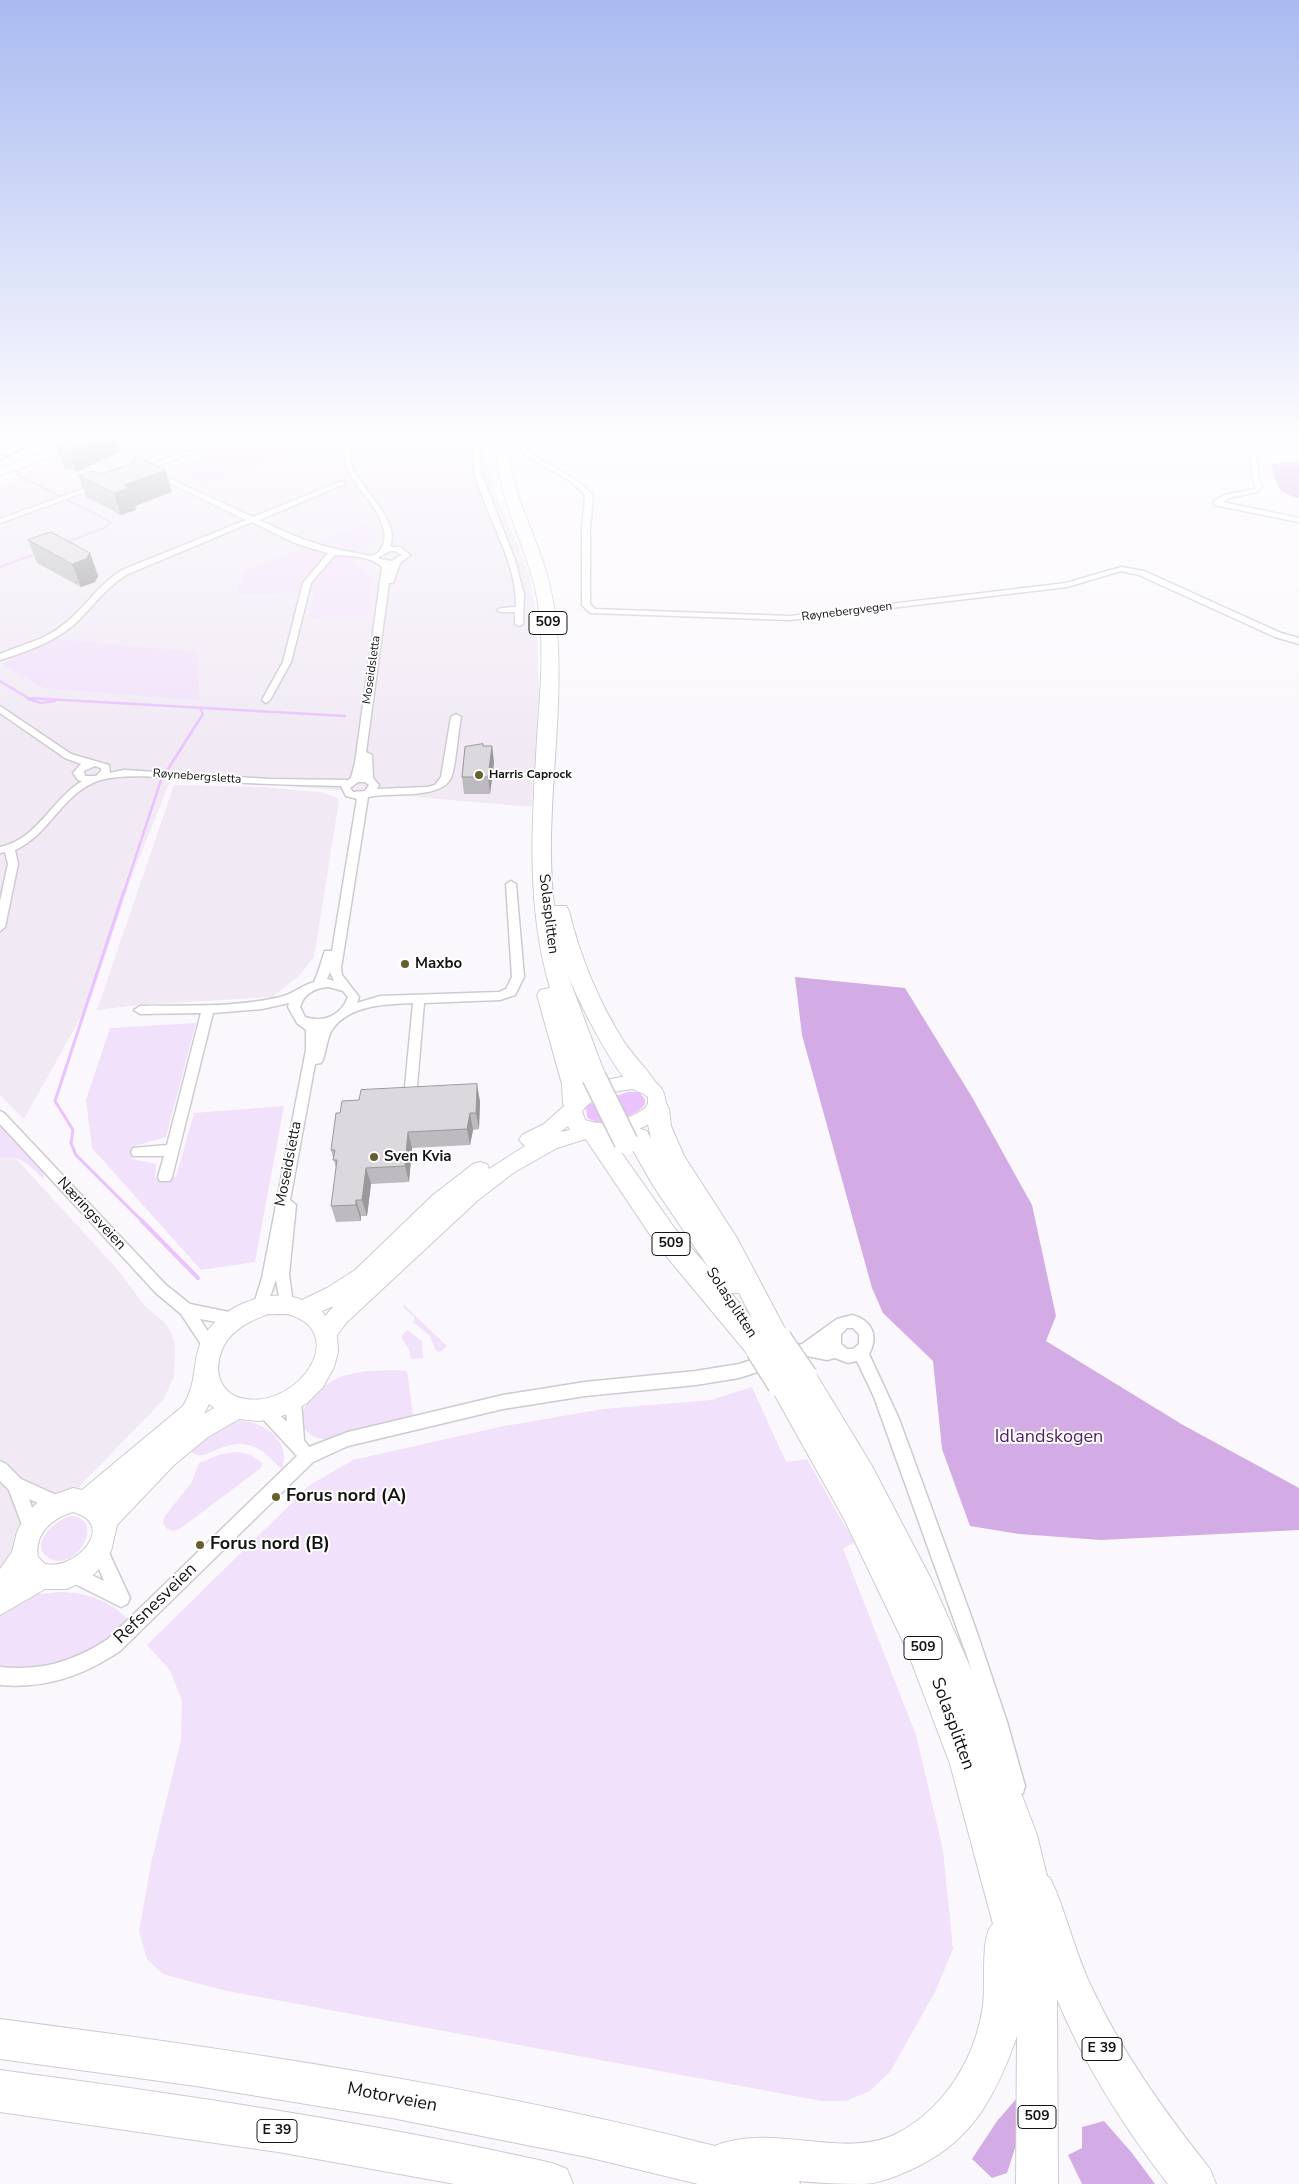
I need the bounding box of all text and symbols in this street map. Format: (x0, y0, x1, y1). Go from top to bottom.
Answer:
street label: Røynebergvegen (801, 599, 893, 625)
road number: 509 (529, 612, 567, 634)
street label: Moseidsletta (360, 635, 384, 705)
street label: Røynebergsletta (152, 767, 242, 787)
place label: Harris Caprock (489, 768, 572, 782)
marker: Harris Caprock (473, 769, 485, 781)
street label: Solasplitten (534, 873, 562, 955)
place label: Maxbo (415, 955, 462, 973)
marker: Maxbo (399, 958, 411, 970)
street label: Moseidsletta (272, 1120, 306, 1208)
place label: Sven Kvia (384, 1148, 451, 1166)
marker: Sven Kvia (368, 1151, 380, 1163)
street label: Næringsveien (53, 1174, 129, 1254)
road number: 509 (652, 1232, 690, 1256)
street label: Solasplitten (702, 1264, 760, 1342)
park label: Idlandskogen (995, 1427, 1103, 1449)
place label: Forus nord (A) (286, 1486, 407, 1508)
marker: Forus nord (A) (270, 1491, 282, 1503)
place label: Forus nord (B) (210, 1534, 330, 1556)
marker: Forus nord (B) (194, 1539, 206, 1551)
street label: Refsnesveien (110, 1559, 202, 1649)
road number: 509 (904, 1636, 942, 1660)
street label: Solasplitten (925, 1675, 979, 1773)
road number: E 39 (1082, 2038, 1122, 2060)
street label: Motorveien (345, 2079, 439, 2117)
road number: 509 (1018, 2106, 1056, 2128)
road number: E 39 (257, 2120, 297, 2142)

